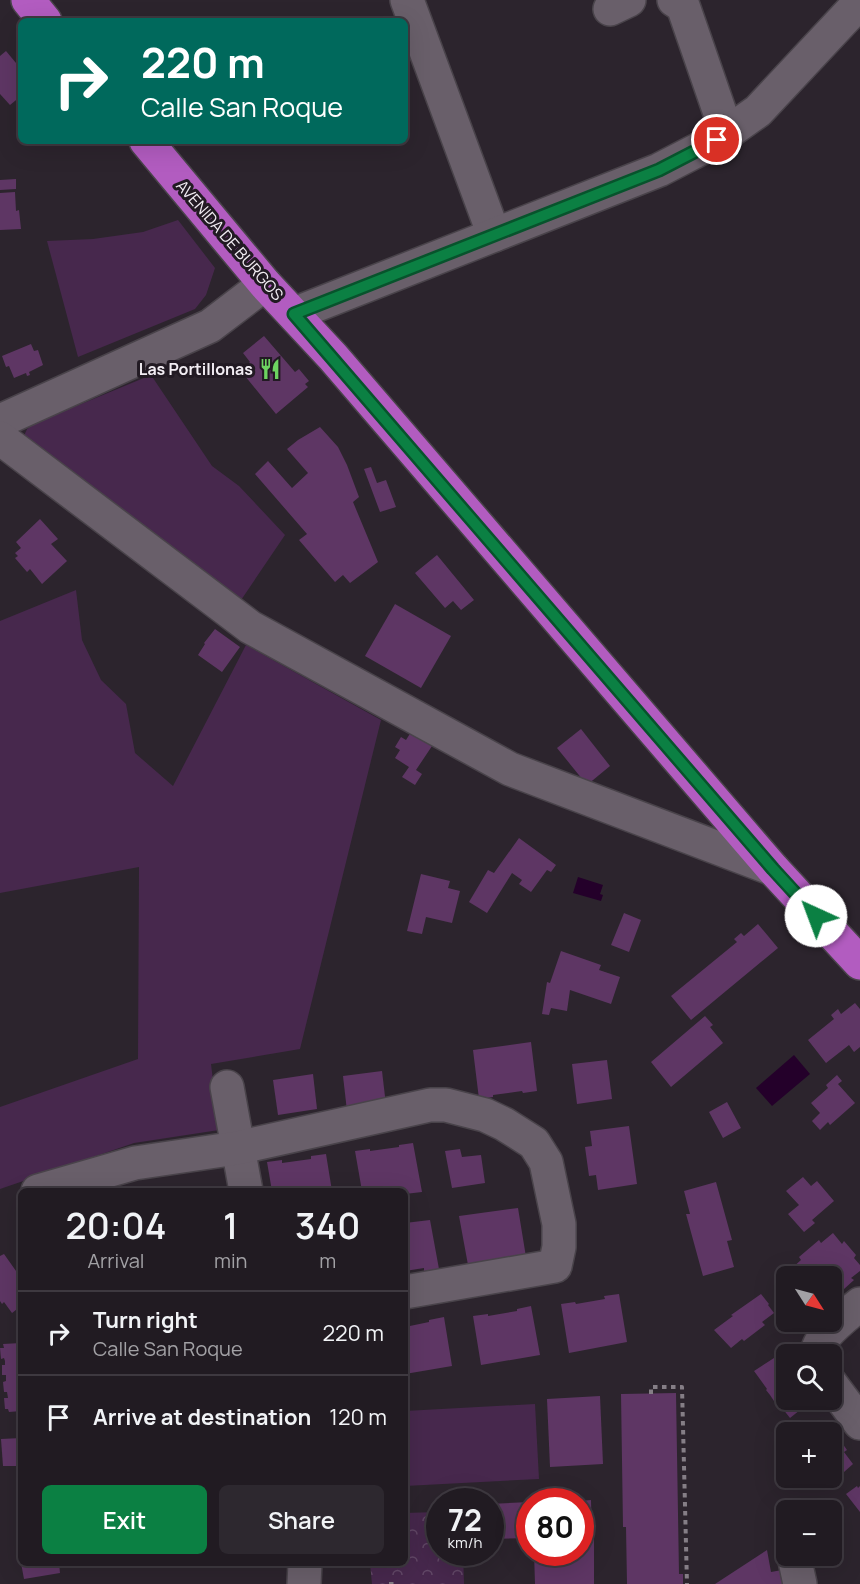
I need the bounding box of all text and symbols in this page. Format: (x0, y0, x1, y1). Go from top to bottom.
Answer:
text: 220 m (141, 33, 265, 91)
icon: right (42, 42, 120, 120)
text: Calle San Roque (141, 88, 343, 125)
pin (691, 114, 742, 165)
icon: arrive (700, 123, 733, 156)
street label: AVENIDA DE BURGOS (171, 175, 289, 305)
restaurant icon: Las Portillonas (258, 357, 282, 381)
place label: Las Portillonas (139, 358, 253, 380)
position arrow (784, 884, 848, 948)
text: 20:04 (66, 1201, 166, 1250)
text: 1 (223, 1201, 238, 1250)
text: 340 (295, 1201, 360, 1250)
text: Arrival (87, 1247, 145, 1274)
text: min (214, 1247, 247, 1274)
text: m (319, 1247, 336, 1274)
north arrow (776, 1266, 842, 1332)
map controls (776, 1266, 842, 1566)
text: Turn right (93, 1305, 198, 1335)
icon: right (42, 1317, 75, 1350)
text: 220 m (322, 1318, 384, 1348)
text: Calle San Roque (93, 1335, 243, 1362)
button: search (776, 1344, 842, 1410)
icon: arrive (42, 1401, 75, 1434)
text: Arrive at destination (93, 1402, 311, 1432)
text: 120 m (329, 1402, 387, 1432)
button: + (776, 1422, 842, 1488)
button: Exit (42, 1485, 207, 1554)
button: Share (219, 1485, 384, 1554)
speed limit sign: 80 (516, 1488, 594, 1566)
text: 72 (448, 1499, 482, 1540)
button: − (776, 1500, 842, 1566)
text: km/h (448, 1532, 482, 1553)

